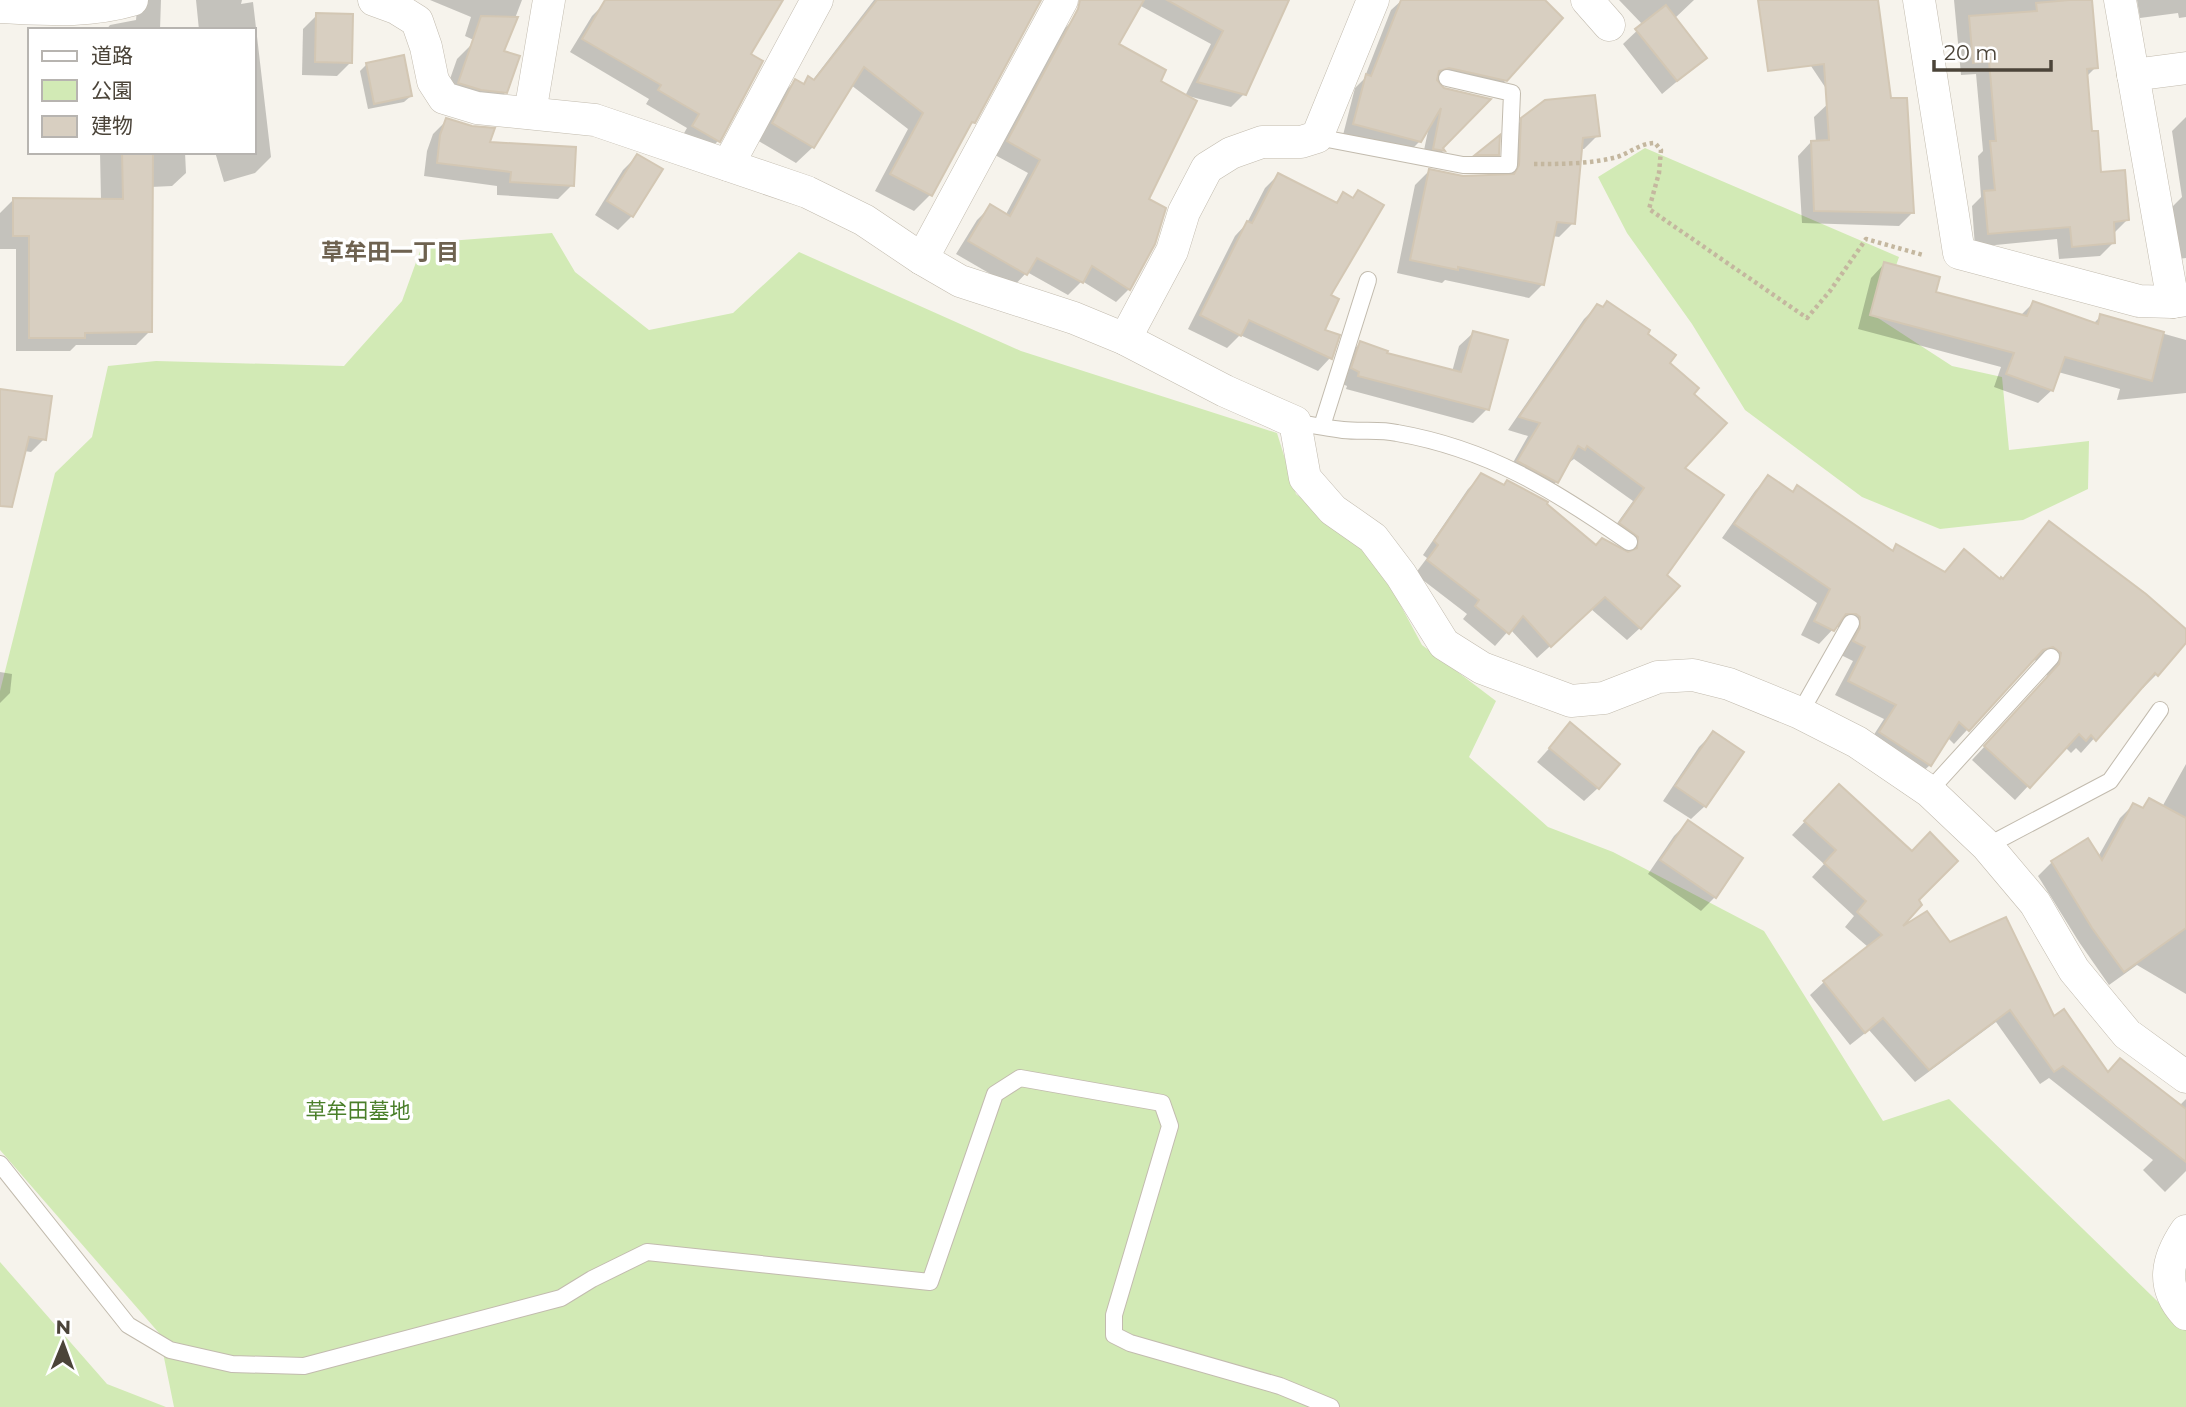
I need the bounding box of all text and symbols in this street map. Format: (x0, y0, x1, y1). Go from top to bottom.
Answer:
legend (28, 28, 256, 154)
scale bar (1934, 28, 2051, 72)
text: 20 m (1944, 40, 1998, 65)
text: 道路 (91, 43, 133, 68)
text: 公園 (91, 78, 133, 103)
text: 建物 (91, 113, 133, 138)
district label: 草牟田一丁目 (321, 238, 459, 266)
park label: 草牟田墓地 (306, 1098, 411, 1123)
north arrow (28, 1309, 98, 1379)
text: N (55, 1316, 71, 1339)

